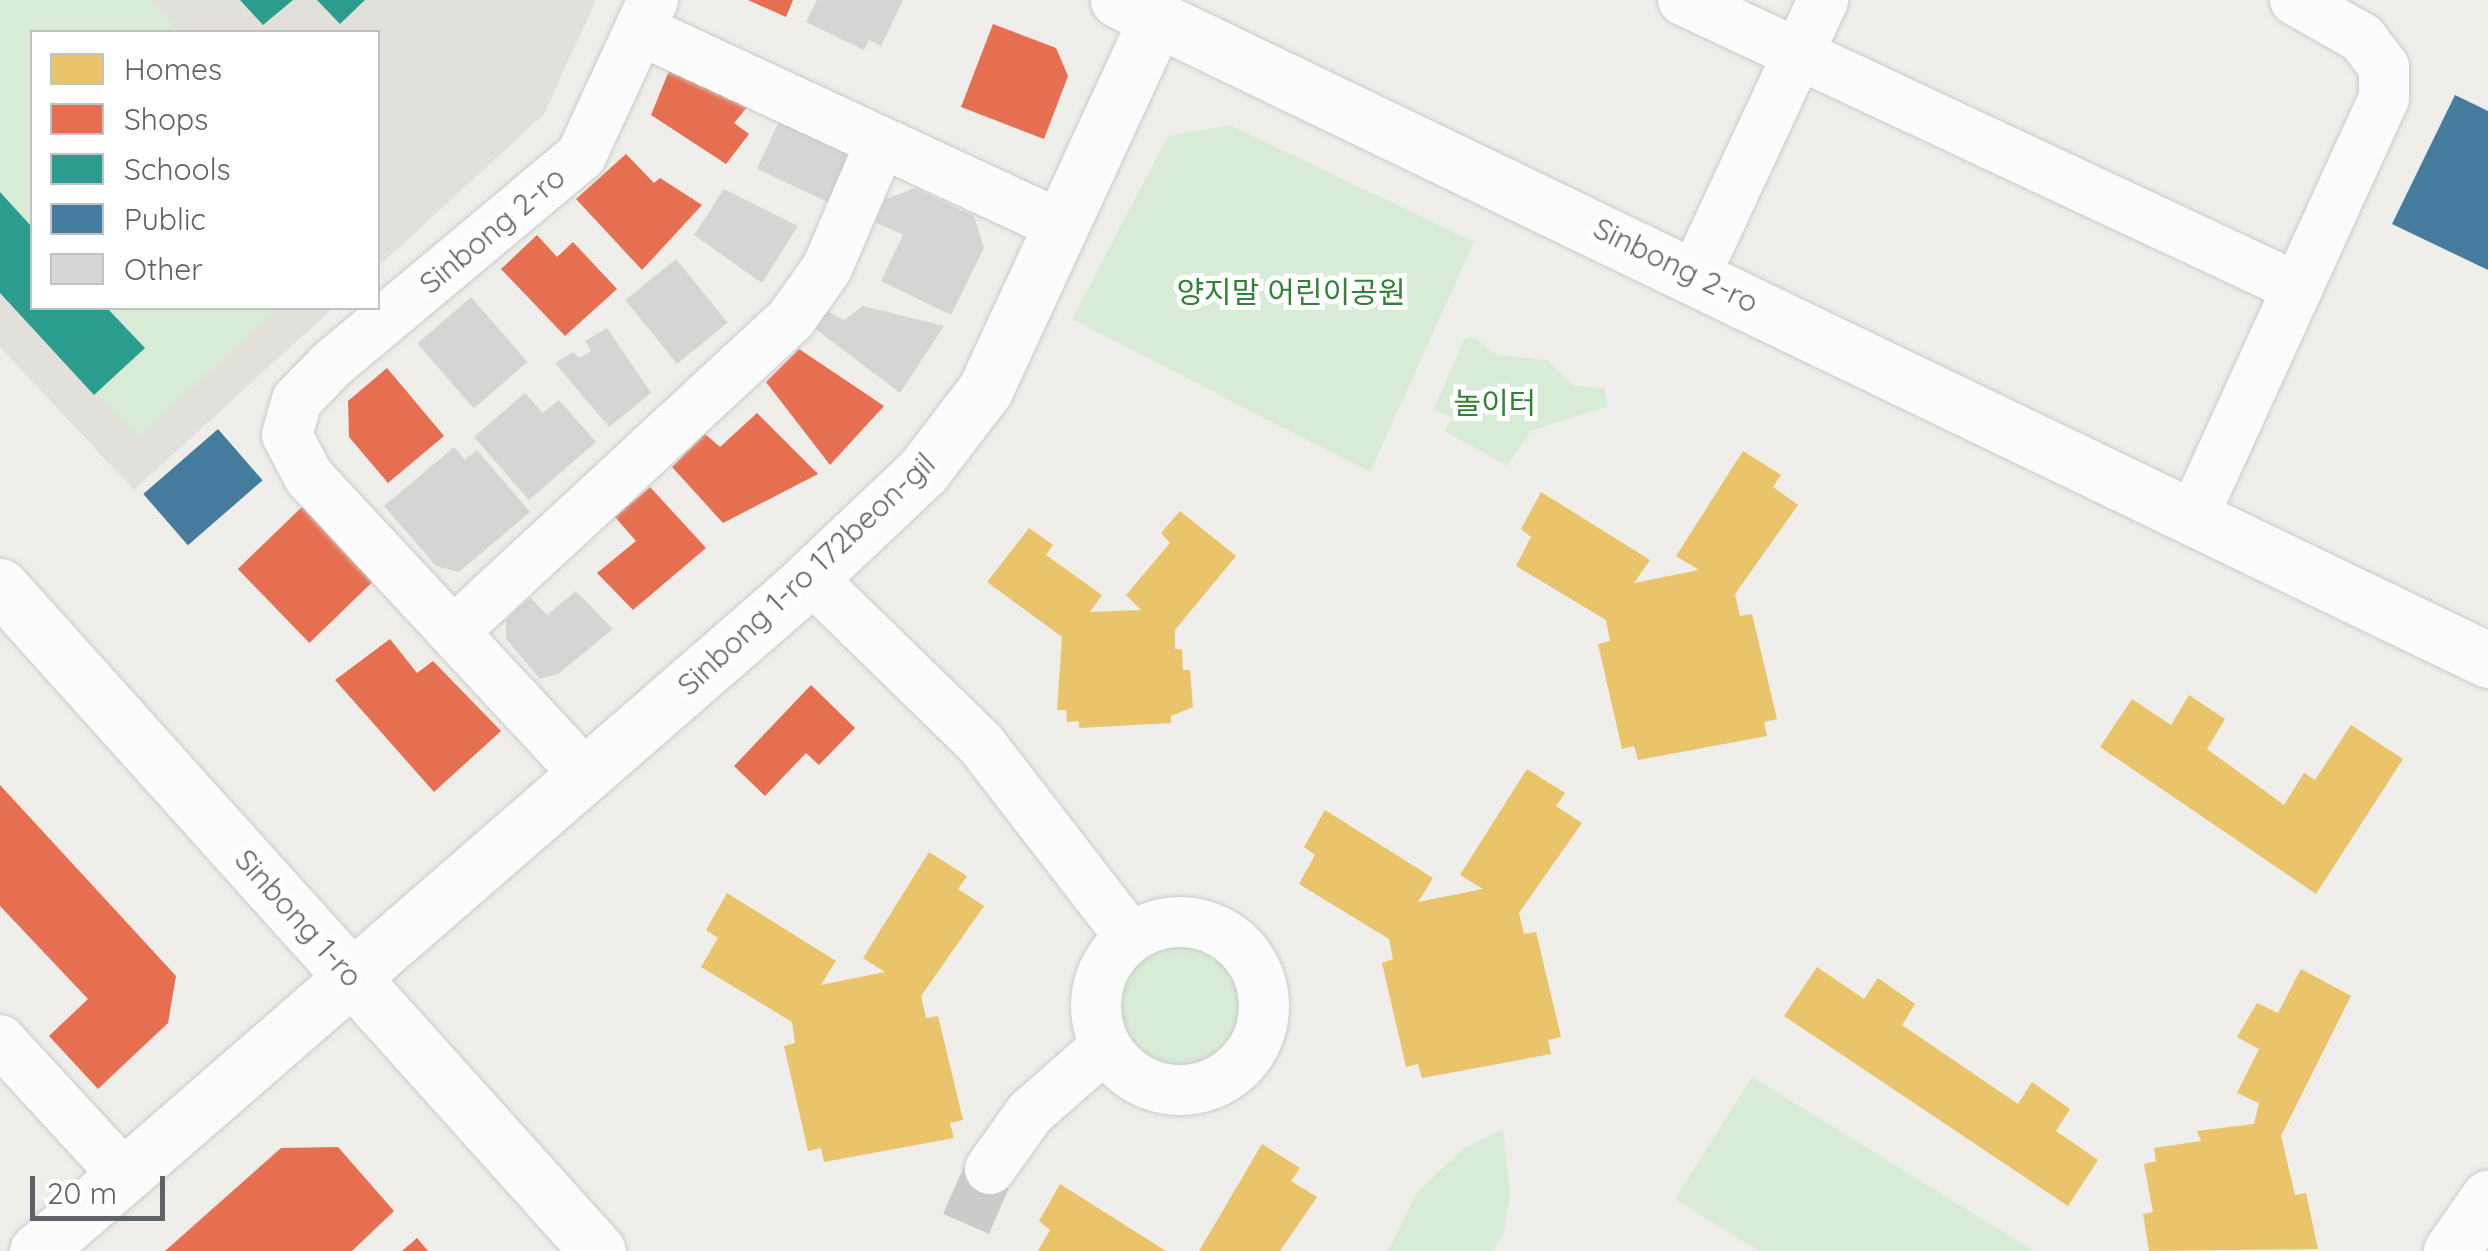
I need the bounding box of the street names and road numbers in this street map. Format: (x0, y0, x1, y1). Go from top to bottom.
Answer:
street label: Sinbong 2-ro (412, 159, 572, 301)
street label: Sinbong 2-ro (1588, 210, 1764, 320)
street label: Sinbong 1-ro 172beon-gil (670, 445, 942, 703)
street label: Sinbong 1-ro (228, 842, 370, 994)

